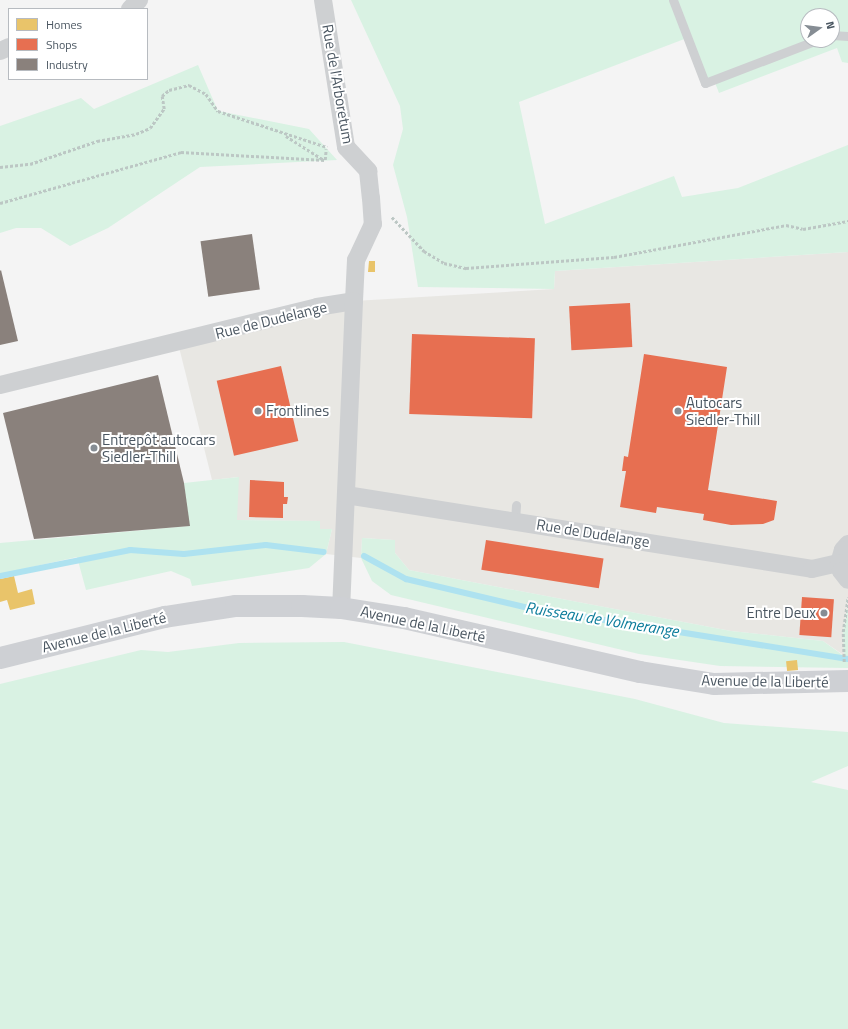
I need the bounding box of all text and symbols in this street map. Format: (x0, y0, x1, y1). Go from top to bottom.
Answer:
legend (8, 8, 148, 80)
north arrow (800, 8, 840, 48)
text: Homes (46, 15, 82, 34)
text: N (822, 20, 839, 31)
street label: Rue de l'Arboretum (319, 23, 357, 145)
text: Shops (46, 35, 77, 54)
text: Industry (46, 55, 88, 74)
street label: Rue de Dudelange (213, 297, 329, 343)
place label: Autocars Siedler-Thill (686, 393, 760, 428)
place label: Frontlines (266, 402, 329, 420)
marker: Frontlines (253, 406, 263, 416)
marker: Autocars Siedler-Thill (673, 406, 683, 416)
place label: Entrepôt autocars Siedler-Thill (102, 430, 215, 465)
marker: Entrepôt autocars Siedler-Thill (89, 443, 99, 453)
street label: Rue de Dudelange (535, 515, 651, 551)
water label: Ruisseau de Volmerange (524, 597, 680, 641)
street label: Avenue de la Liberté (359, 602, 487, 646)
place label: Entre Deux (747, 604, 816, 622)
street label: Avenue de la Liberté (40, 608, 168, 656)
marker: Entre Deux (819, 608, 829, 618)
street label: Avenue de la Liberté (701, 671, 829, 691)

